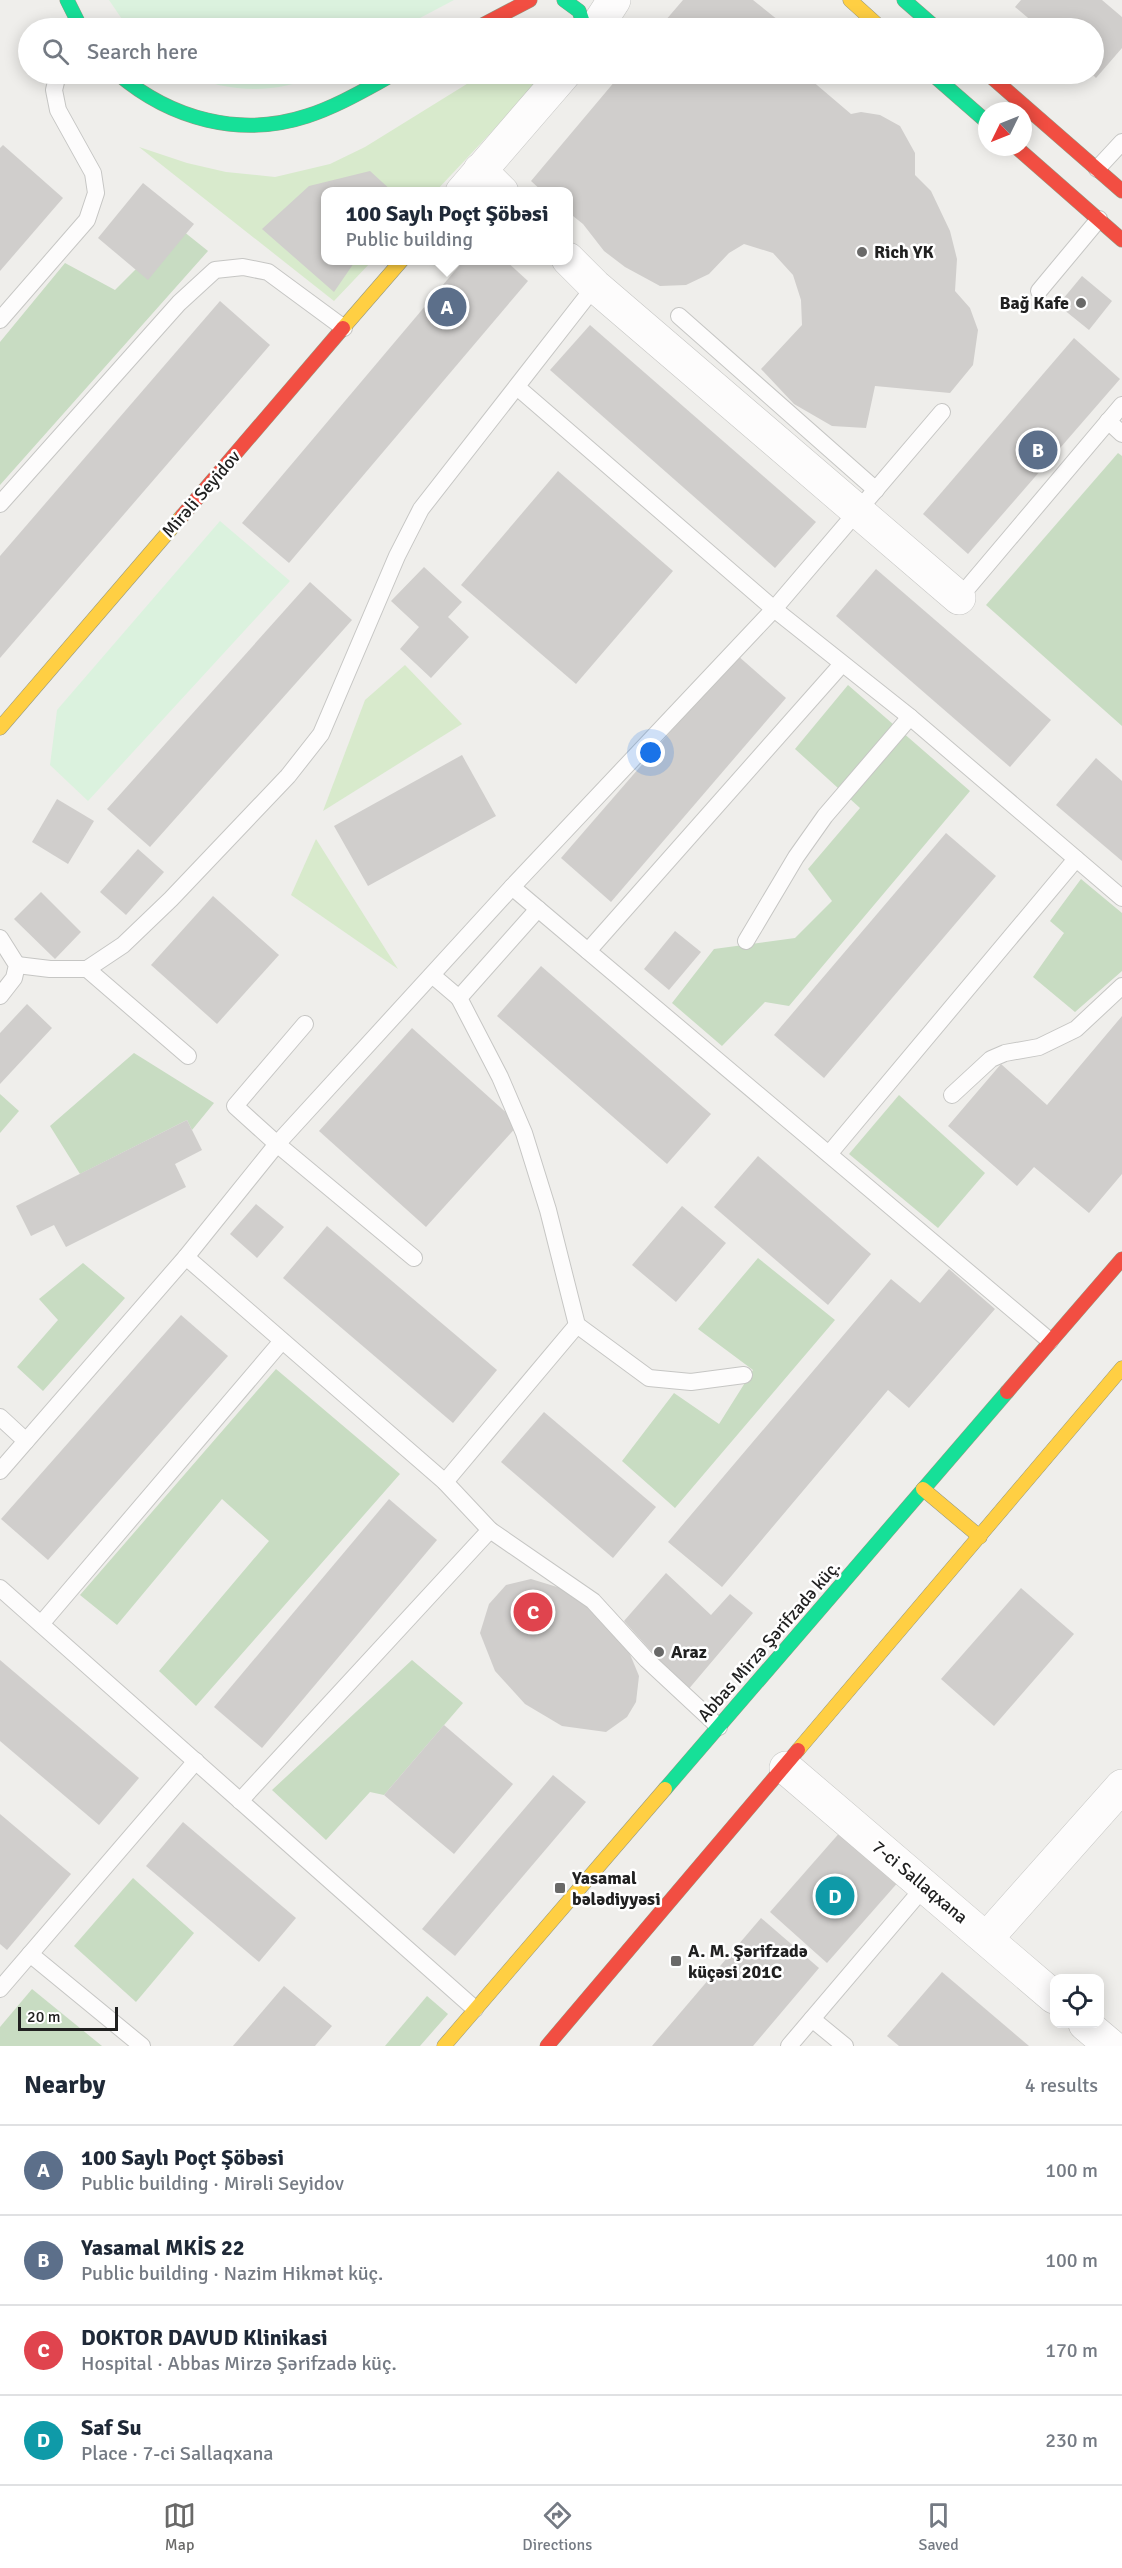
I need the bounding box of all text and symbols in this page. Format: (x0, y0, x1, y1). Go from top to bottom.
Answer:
search box (18, 18, 1104, 84)
icon: search (39, 35, 72, 68)
text: Search here (87, 38, 198, 65)
north arrow (978, 102, 1032, 156)
popup (321, 187, 573, 265)
text: 100 Saylı Poçt Şöbəsi (345, 200, 549, 227)
text: Public building (345, 227, 473, 252)
place label: Rich YK (874, 241, 934, 263)
marker: Rich YK (855, 245, 869, 259)
pin: A (428, 284, 466, 330)
place label: Bağ Kafe (999, 292, 1069, 314)
marker: Bağ Kafe (1074, 296, 1088, 310)
pin: B (1018, 428, 1058, 472)
street label: Mirəli Seyidov (157, 445, 245, 542)
your location (636, 738, 665, 767)
street label: Abbas Mirzə Şərifzadə küç. (693, 1556, 845, 1726)
pin: C (514, 1590, 552, 1634)
place label: Araz (671, 1641, 707, 1663)
marker: Araz (652, 1645, 666, 1659)
street label: 7-ci Sallaqxana (868, 1836, 972, 1928)
place label: Yasamal bələdiyyəsi (571, 1867, 661, 1910)
pin: D (816, 1874, 854, 1918)
marker: Yasamal bələdiyyəsi (553, 1881, 567, 1895)
place label: A. M. Şərifzadə küçəsi 201C (688, 1940, 808, 1983)
marker: A. M. Şərifzadə küçəsi 201C (669, 1954, 683, 1968)
map controls (1050, 1974, 1104, 2028)
button: locate (1050, 1974, 1104, 2028)
scale bar (18, 2004, 118, 2032)
text: 20 m (27, 2007, 61, 2027)
text: Nearby (24, 2069, 105, 2101)
text: 4 results (1025, 2073, 1098, 2098)
text: 100 Saylı Poçt Şöbəsi (81, 2144, 284, 2171)
text: A (37, 2158, 50, 2183)
text: 100 m (1045, 2158, 1098, 2183)
text: Public building · Mirəli Seyidov (81, 2171, 344, 2196)
text: Yasamal MKİS 22 (81, 2234, 245, 2261)
text: B (37, 2248, 50, 2273)
text: 100 m (1045, 2248, 1098, 2273)
text: Public building · Nazim Hikmət küç. (81, 2261, 383, 2286)
text: DOKTOR DAVUD Klinikasi (81, 2324, 328, 2351)
text: C (37, 2338, 50, 2363)
text: 170 m (1045, 2338, 1098, 2363)
text: Hospital · Abbas Mirzə Şərifzadə küç. (81, 2351, 397, 2376)
text: Saf Su (81, 2414, 142, 2441)
text: D (37, 2428, 50, 2453)
text: 230 m (1045, 2428, 1098, 2453)
text: Place · 7-ci Sallaqxana (81, 2441, 274, 2466)
tab: Map (163, 2499, 196, 2555)
tab: Directions (522, 2499, 592, 2555)
tab: Saved (919, 2499, 959, 2555)

